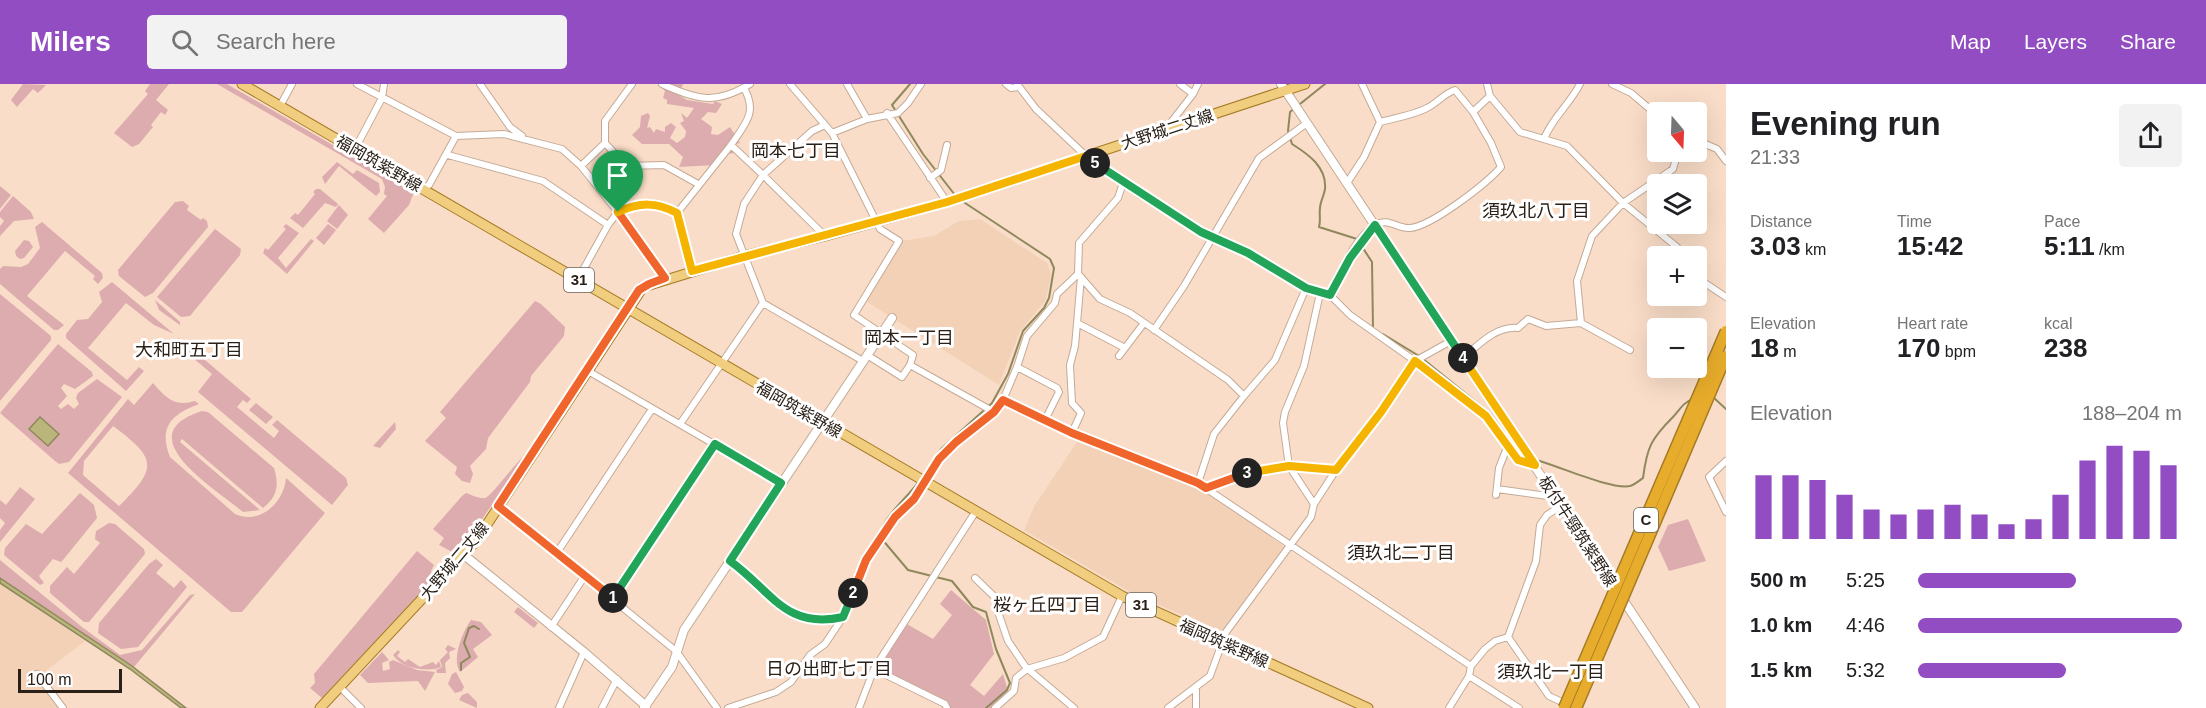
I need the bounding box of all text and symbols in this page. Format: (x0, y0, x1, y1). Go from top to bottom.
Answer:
search box (147, 15, 567, 69)
text: Milers (30, 26, 111, 57)
icon: search (168, 26, 201, 59)
text: Search here (216, 29, 336, 54)
text: Map (1950, 30, 1991, 53)
text: Layers (2024, 30, 2087, 53)
text: Share (2120, 30, 2176, 53)
north arrow (1647, 102, 1707, 162)
map controls (1647, 102, 1707, 378)
button: share (2119, 104, 2182, 167)
text: Evening run (1750, 105, 1941, 142)
street label: 大野城二丈線 (1119, 107, 1215, 152)
street label: 福岡筑紫野線 (333, 132, 425, 195)
district label: 岡本七丁目 (751, 141, 841, 161)
text: 21:33 (1750, 146, 1800, 168)
pin: 5 (1080, 148, 1110, 178)
pin (592, 150, 643, 212)
text: 5 (1091, 154, 1099, 171)
icon: arrive (601, 159, 634, 192)
button: layers (1647, 174, 1707, 234)
district label: 須玖北八丁目 (1482, 201, 1590, 221)
text: Distance (1750, 213, 1812, 230)
text: Time (1897, 213, 1932, 230)
text: Pace (2044, 213, 2080, 230)
text: 3.03 (1750, 231, 1801, 261)
text: 15:42 (1897, 231, 1964, 261)
text: 5:11 (2044, 231, 2095, 261)
text: km (1801, 241, 1826, 258)
text: /km (2095, 241, 2125, 258)
button: + (1647, 246, 1707, 306)
road number: 31 (564, 268, 594, 292)
text: Elevation (1750, 315, 1816, 332)
text: Heart rate (1897, 315, 1968, 332)
text: kcal (2044, 315, 2072, 332)
button: − (1647, 318, 1707, 378)
district label: 岡本一丁目 (864, 328, 954, 348)
text: 18 (1750, 333, 1779, 363)
text: 170 (1897, 333, 1940, 363)
text: 238 (2044, 333, 2087, 363)
district label: 大和町五丁目 (135, 340, 243, 360)
pin: 4 (1448, 343, 1478, 373)
text: m (1779, 343, 1797, 360)
text: bpm (1940, 343, 1976, 360)
text: 4 (1459, 349, 1467, 366)
street label: 福岡筑紫野線 (753, 378, 845, 441)
text: Elevation (1750, 402, 1832, 424)
text: 188–204 m (2082, 402, 2182, 424)
pin: 3 (1232, 458, 1262, 488)
text: 3 (1243, 464, 1251, 481)
street label: 板付牛頸筑紫野線 (1536, 473, 1620, 590)
road number: C (1634, 508, 1658, 532)
street label: 大野城二丈線 (417, 519, 492, 604)
district label: 須玖北二丁目 (1347, 543, 1455, 563)
text: 500 m (1750, 569, 1807, 591)
text: 5:25 (1846, 569, 1885, 591)
pin: 2 (838, 578, 868, 608)
pin: 1 (598, 583, 628, 613)
text: 2 (849, 584, 857, 601)
text: 1 (609, 589, 617, 606)
road number: 31 (1126, 593, 1156, 617)
district label: 桜ヶ丘四丁目 (993, 595, 1101, 615)
text: 1.0 km (1750, 614, 1812, 636)
text: 4:46 (1846, 614, 1885, 636)
street label: 福岡筑紫野線 (1176, 616, 1271, 671)
district label: 日の出町七丁目 (766, 659, 892, 679)
text: 1.5 km (1750, 659, 1812, 681)
text: 5:32 (1846, 659, 1885, 681)
district label: 須玖北一丁目 (1497, 662, 1605, 682)
scale bar (18, 666, 122, 694)
text: 100 m (27, 671, 71, 688)

